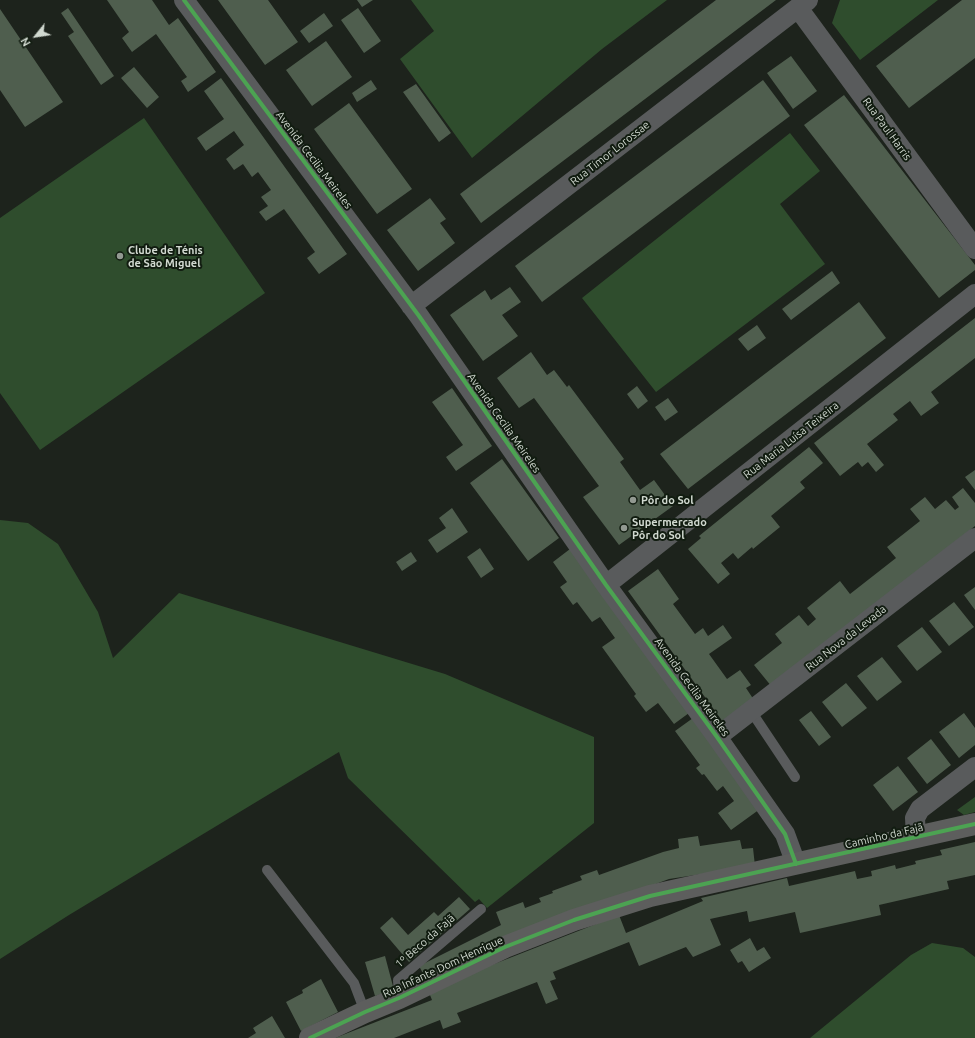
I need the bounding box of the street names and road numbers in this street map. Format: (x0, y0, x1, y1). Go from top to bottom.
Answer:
street label: Rua Paul Harris (860, 95, 914, 163)
street label: Avenida Cecilia Meireles (273, 109, 355, 211)
street label: Rua Timor Lorossae (568, 118, 652, 188)
street label: Avenida Cecilia Meireles (465, 371, 543, 475)
street label: Rua Maria Luísa Teixeira (741, 399, 841, 481)
street label: Rua Nova da Levada (803, 602, 889, 674)
street label: Avenida Cecilia Meireles (652, 635, 732, 739)
street label: Caminho da Fajã (844, 821, 924, 851)
street label: 1º Beco da Fajã (393, 912, 457, 970)
street label: Rua Infante Dom Henrique (381, 933, 505, 1001)

